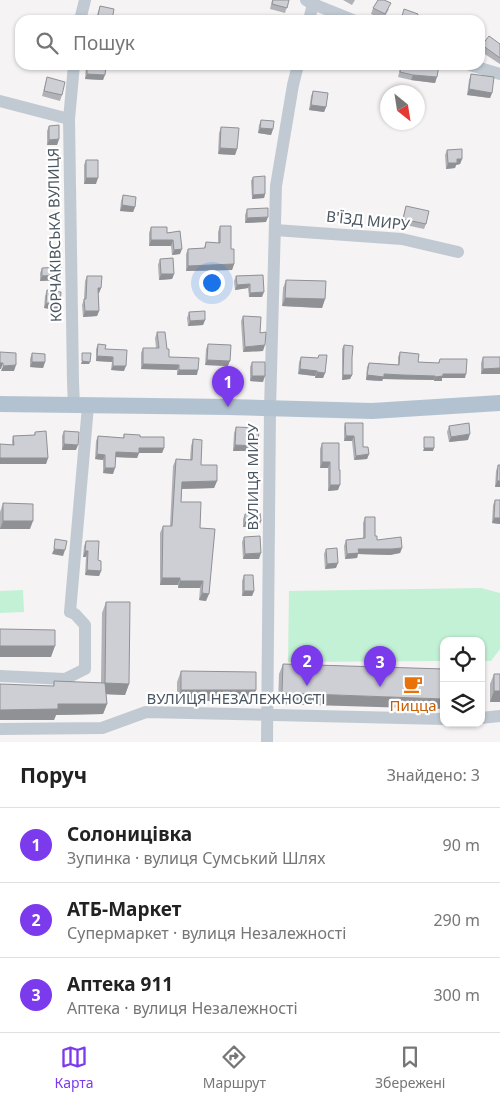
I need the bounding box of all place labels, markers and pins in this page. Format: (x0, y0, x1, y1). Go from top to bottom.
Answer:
pin: 1 (212, 366, 244, 407)
pin: 2 (291, 645, 323, 686)
pin: 3 (364, 646, 396, 687)
cafe icon: Пицца (402, 673, 424, 695)
place label: Пицца (389, 695, 437, 715)

